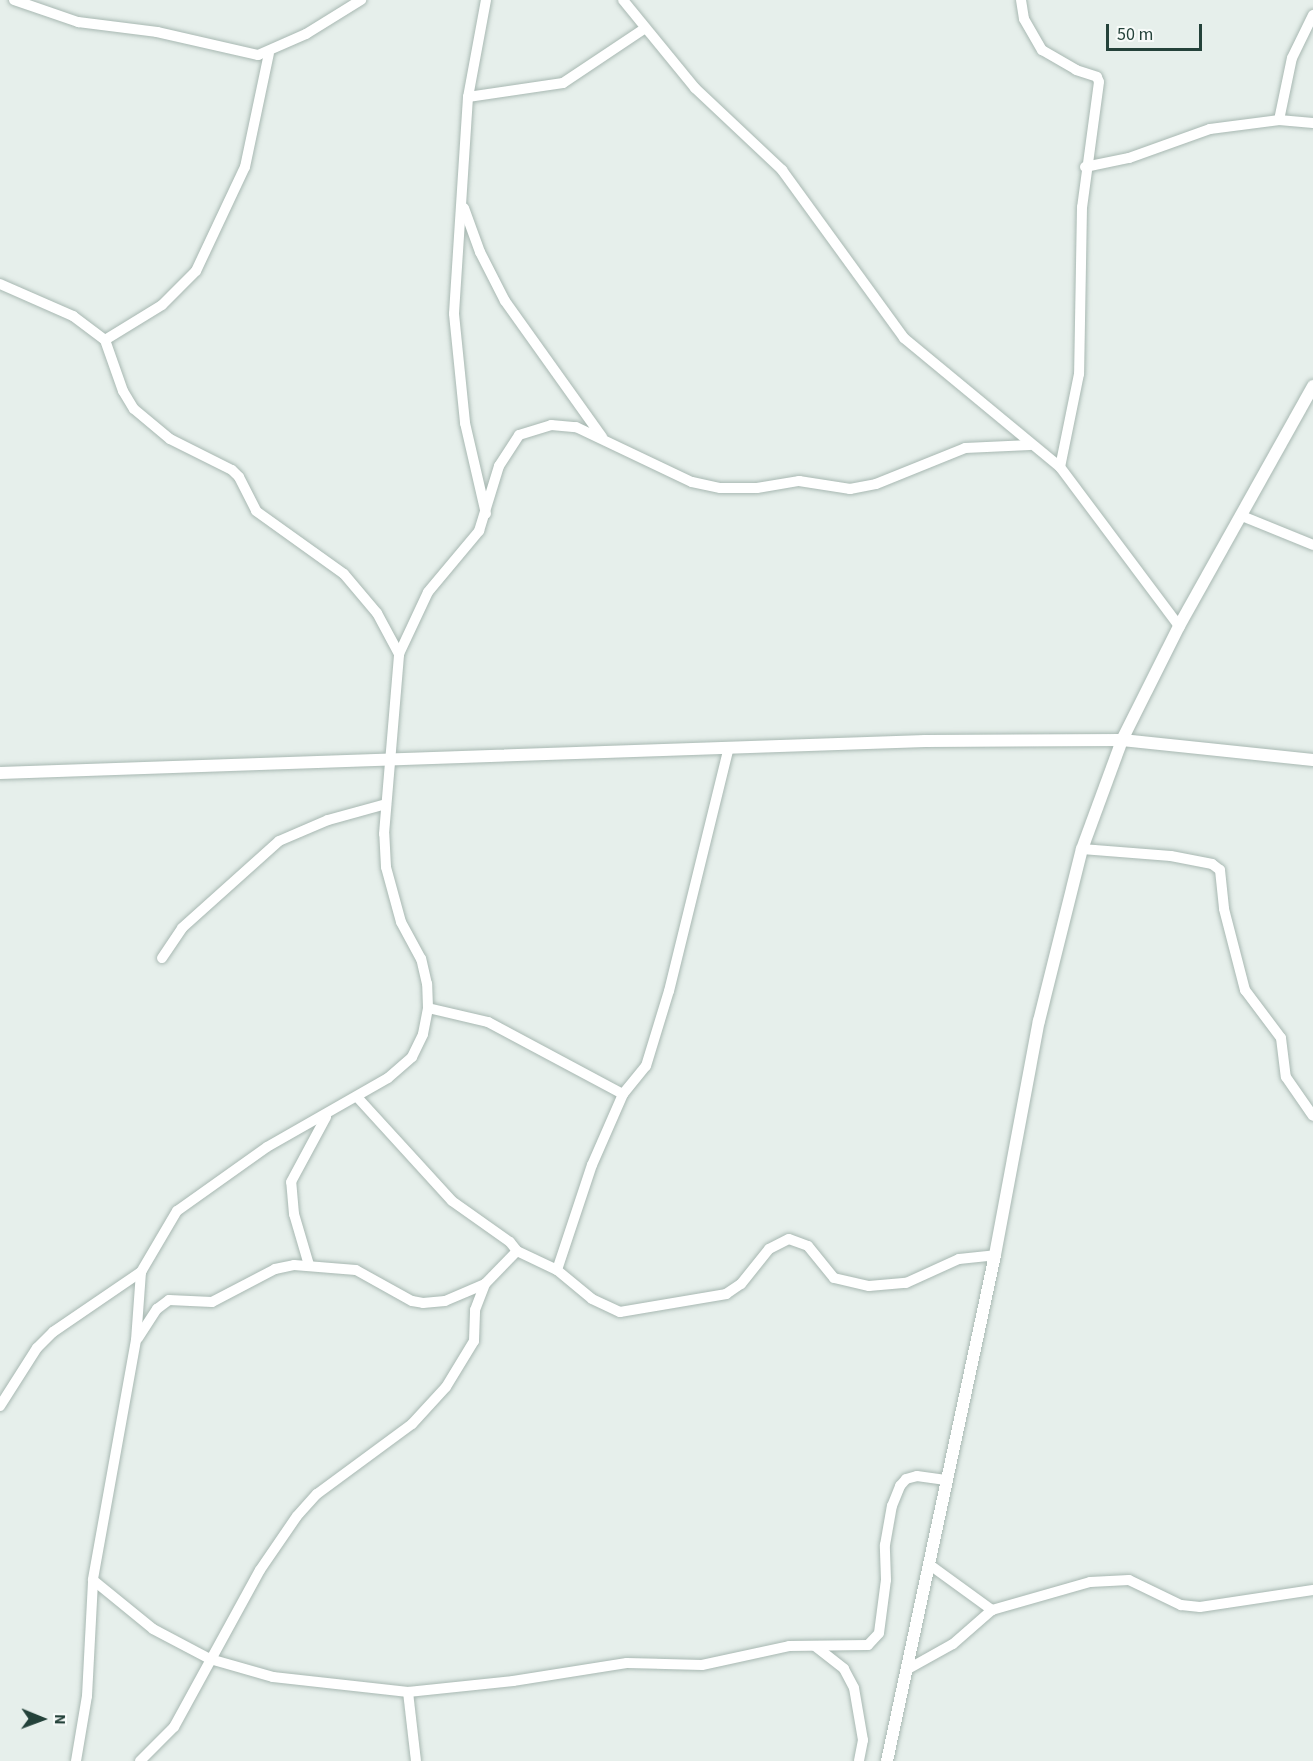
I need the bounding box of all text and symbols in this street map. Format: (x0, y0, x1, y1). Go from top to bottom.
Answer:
scale bar (1109, 12, 1205, 50)
text: 50 m (1117, 22, 1153, 47)
north arrow (12, 1689, 72, 1749)
text: N (49, 1714, 71, 1725)

